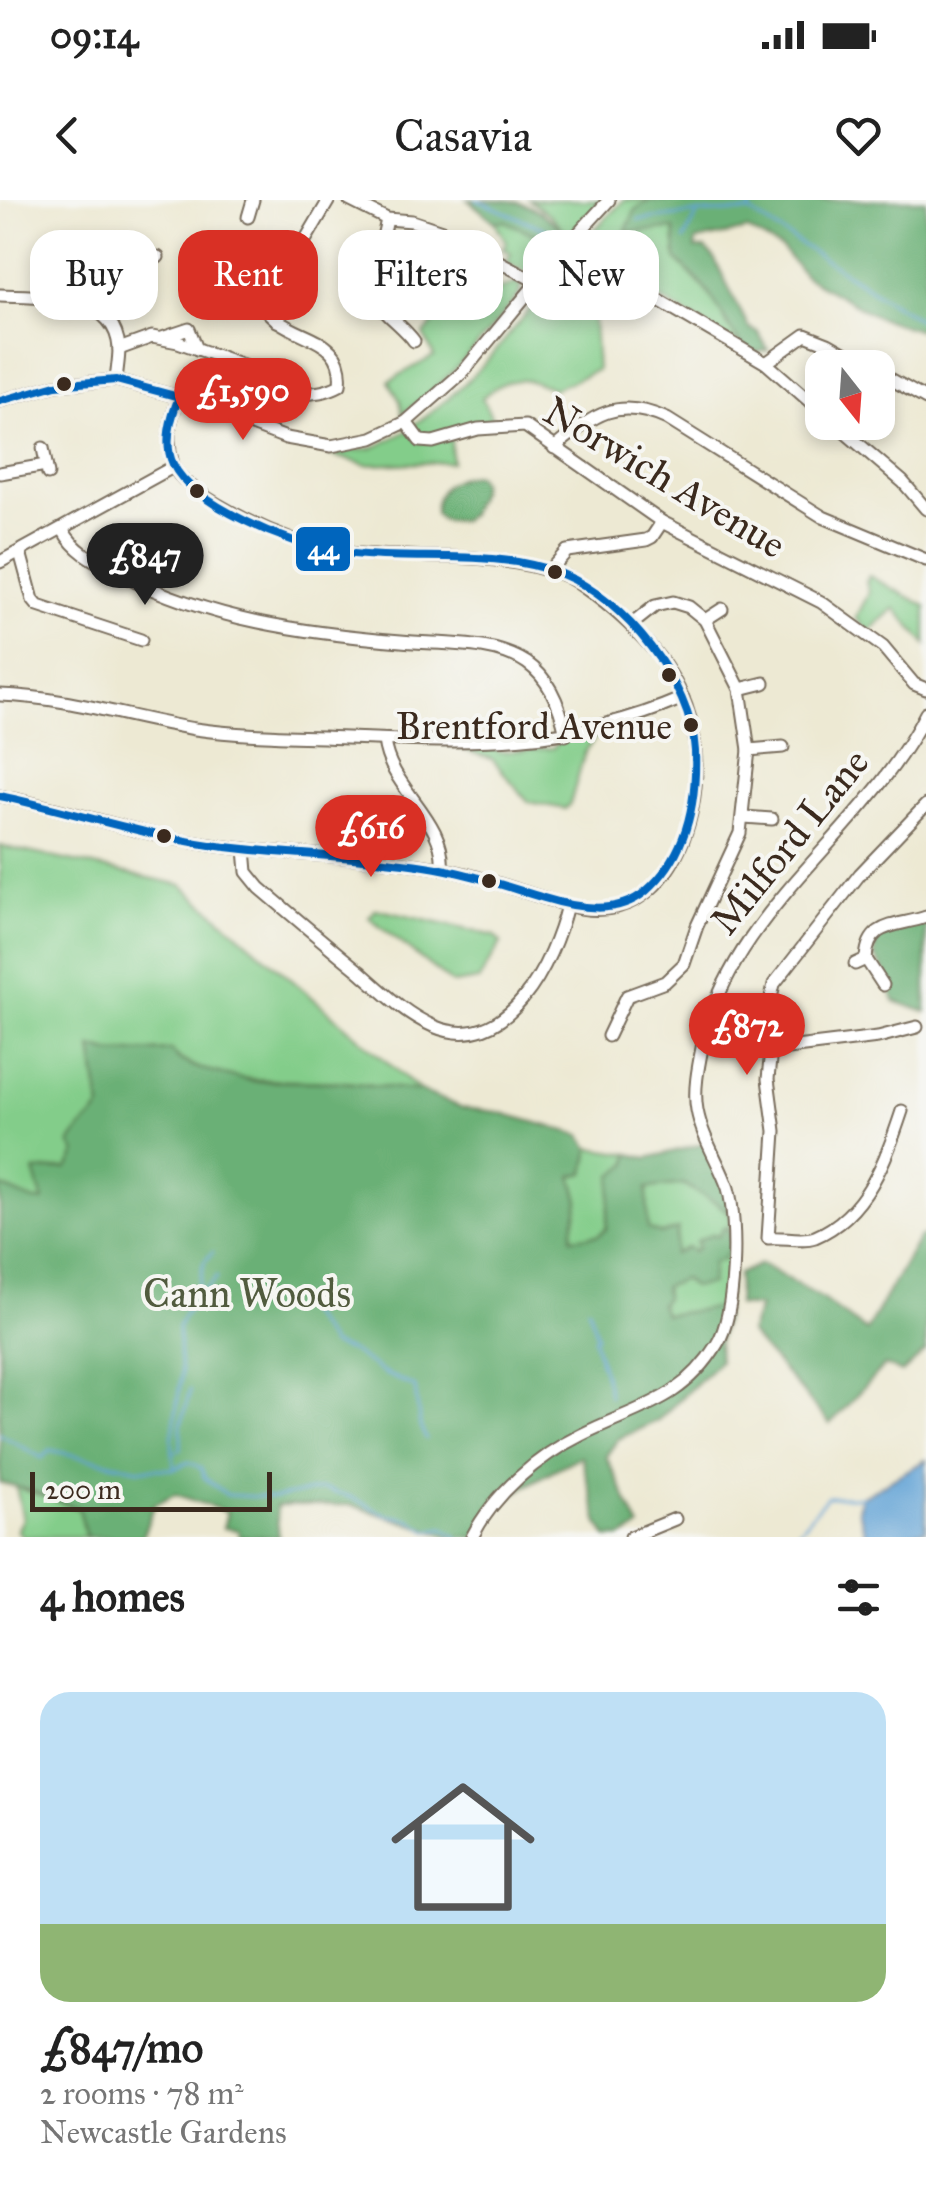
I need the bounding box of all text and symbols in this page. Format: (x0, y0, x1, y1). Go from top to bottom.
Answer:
text: 09:14 (50, 12, 138, 58)
icon: back (40, 108, 95, 163)
text: Casavia (394, 108, 532, 163)
icon: heart (831, 108, 886, 163)
chip: Buy (30, 230, 158, 320)
chip: Rent (178, 230, 318, 320)
chip: Filters (338, 230, 503, 320)
chip: New (523, 230, 659, 320)
north arrow (805, 350, 895, 440)
map controls (805, 350, 895, 440)
pin: £1,590 (162, 358, 324, 443)
text: £1,590 (196, 371, 290, 410)
unlabelled marker (54, 374, 74, 394)
street label: Norwich Avenue (535, 386, 795, 569)
unlabelled marker (187, 481, 207, 501)
pin: £847 (86, 523, 204, 608)
line badge: 44 (294, 525, 352, 573)
text: 44 (307, 532, 340, 567)
text: £847 (109, 536, 181, 575)
unlabelled marker (545, 562, 565, 582)
unlabelled marker (659, 665, 679, 685)
place label: Brentford Avenue (396, 703, 672, 749)
marker: Brentford Avenue (681, 715, 701, 735)
street label: Milford Lane (700, 739, 879, 944)
pin: £616 (312, 795, 430, 880)
text: £616 (337, 808, 405, 847)
unlabelled marker (154, 826, 174, 846)
unlabelled marker (479, 871, 499, 891)
pin: £872 (688, 993, 806, 1078)
text: £872 (711, 1006, 783, 1045)
park label: Cann Woods (143, 1269, 351, 1318)
scale bar (30, 1467, 272, 1512)
text: 200 m (45, 1472, 121, 1507)
icon: filters (831, 1570, 886, 1625)
text: 4 homes (40, 1571, 185, 1623)
icon: home (373, 1757, 553, 1937)
text: £847/mo (40, 2022, 203, 2074)
text: 2 rooms · 78 m² (40, 2074, 244, 2113)
text: Newcastle Gardens (40, 2113, 287, 2152)

